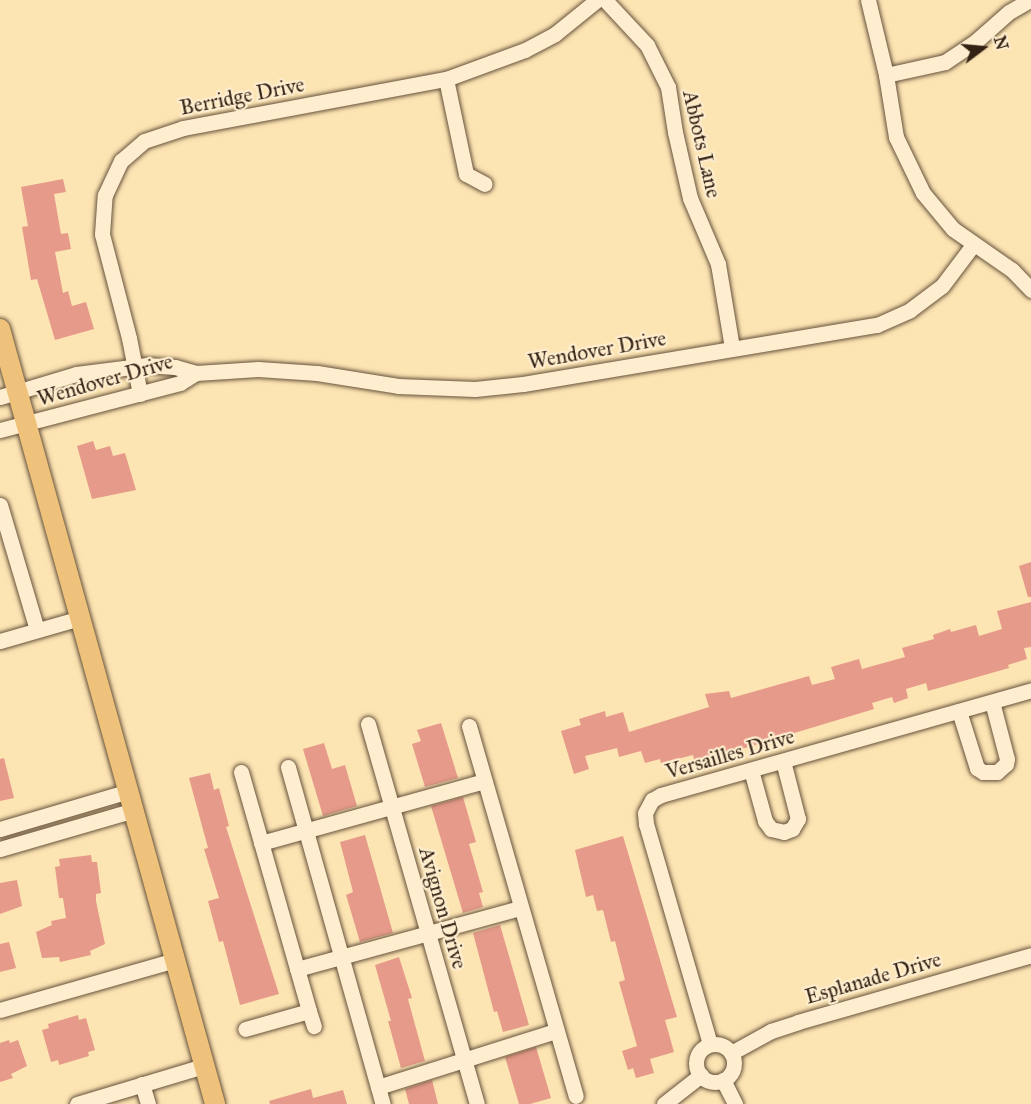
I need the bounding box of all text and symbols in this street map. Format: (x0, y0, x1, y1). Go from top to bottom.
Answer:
north arrow (953, 18, 1013, 78)
text: N (990, 34, 1012, 52)
street label: Berridge Drive (178, 72, 306, 120)
street label: Abbots Lane (677, 88, 727, 200)
street label: Wendover Drive (526, 325, 668, 375)
street label: Wendover Drive (34, 349, 176, 411)
street label: Versailles Drive (663, 724, 797, 784)
street label: Avignon Drive (414, 844, 472, 972)
street label: Esplanade Drive (802, 947, 944, 1009)

